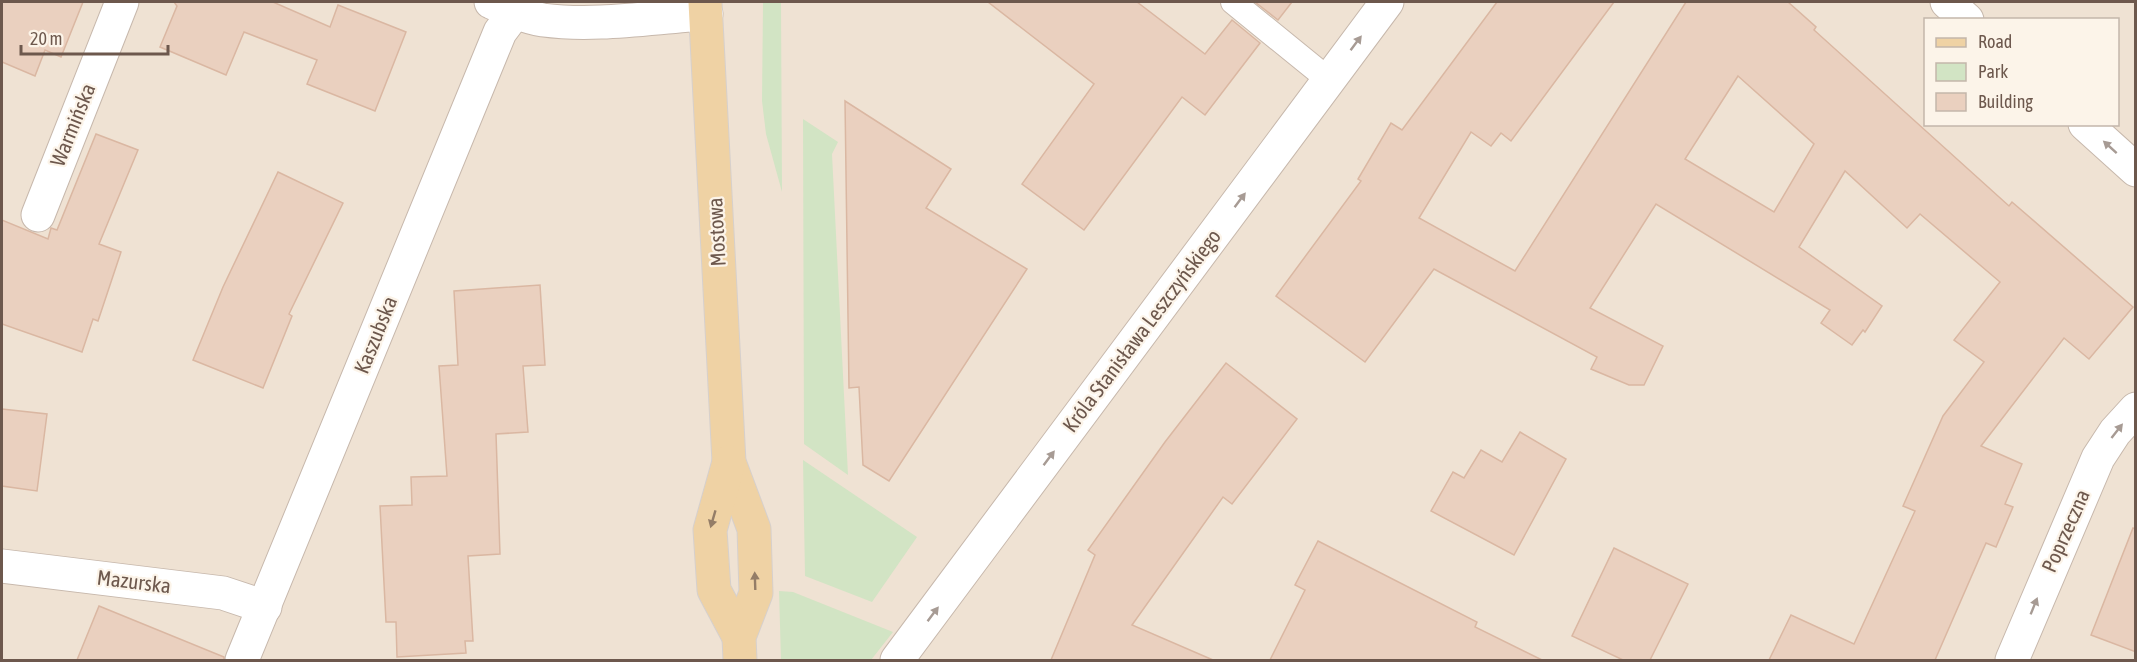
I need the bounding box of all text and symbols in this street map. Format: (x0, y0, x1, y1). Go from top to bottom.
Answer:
scale bar (21, 18, 168, 56)
legend (1924, 18, 2119, 126)
text: 20 m (30, 28, 62, 49)
text: Road (1978, 31, 2012, 52)
one-way arrow (1350, 36, 1362, 51)
text: Park (1978, 61, 2008, 82)
street label: Warmińska (45, 80, 100, 170)
text: Building (1978, 91, 2033, 112)
one-way arrow (2103, 141, 2118, 154)
one-way arrow (1234, 192, 1246, 208)
street label: Mostowa (702, 197, 730, 267)
street label: Króla Stanisława Leszczyńskiego (1057, 224, 1225, 436)
street label: Kaszubska (349, 293, 401, 377)
one-way arrow (2111, 423, 2124, 439)
one-way arrow (1043, 450, 1055, 466)
street label: Poprzeczna (2036, 485, 2094, 576)
one-way arrow (708, 510, 717, 528)
street label: Mazurska (96, 565, 172, 597)
one-way arrow (751, 572, 760, 591)
one-way arrow (2029, 597, 2039, 615)
one-way arrow (926, 607, 938, 622)

